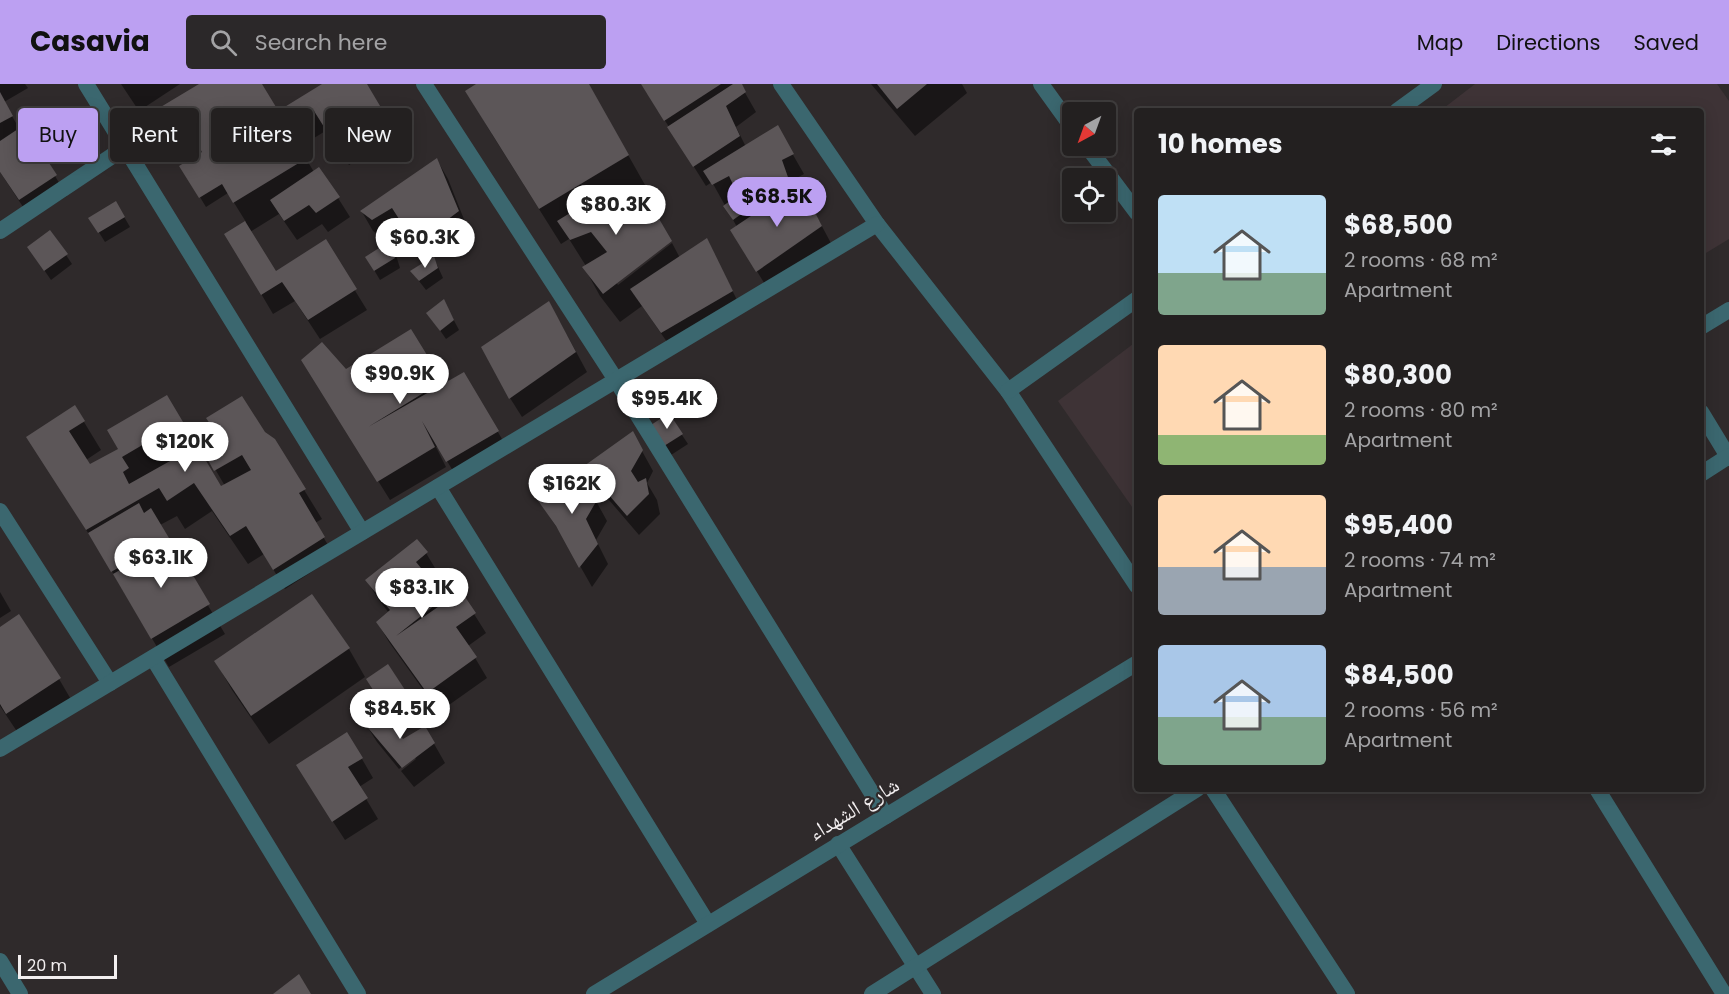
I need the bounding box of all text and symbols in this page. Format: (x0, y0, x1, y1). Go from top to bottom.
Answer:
search box (186, 15, 606, 69)
text: Casavia (30, 22, 150, 61)
icon: search (207, 26, 240, 59)
text: Search here (255, 27, 387, 58)
text: Map (1417, 28, 1463, 57)
text: Directions (1496, 28, 1600, 57)
text: Saved (1633, 28, 1699, 57)
north arrow (1062, 102, 1116, 156)
map controls (1062, 102, 1116, 222)
chip: Buy (18, 108, 98, 162)
chip: Rent (110, 108, 199, 162)
chip: Filters (211, 108, 313, 162)
chip: New (325, 108, 412, 162)
text: 10 homes (1158, 126, 1282, 162)
icon: filters (1647, 128, 1680, 161)
button: locate (1062, 168, 1116, 222)
pin: $68.5K (728, 177, 826, 228)
text: $68.5K (741, 182, 813, 210)
pin: $80.3K (567, 185, 665, 236)
text: $80.3K (581, 190, 651, 218)
text: $68,500 (1344, 207, 1453, 243)
pin: $60.3K (376, 218, 474, 269)
icon: home (1206, 219, 1278, 291)
text: $60.3K (390, 223, 460, 251)
text: 2 rooms · 68 m² (1344, 246, 1498, 274)
text: Apartment (1344, 276, 1452, 304)
pin: $90.9K (351, 354, 449, 405)
text: $80,300 (1344, 357, 1452, 393)
text: $90.9K (365, 359, 435, 387)
icon: home (1206, 369, 1278, 441)
pin: $95.4K (618, 379, 716, 430)
text: $95.4K (631, 384, 703, 412)
text: 2 rooms · 80 m² (1344, 396, 1498, 424)
pin: $120K (143, 422, 227, 473)
text: Apartment (1344, 426, 1452, 454)
text: $120K (155, 427, 215, 455)
pin: $162K (530, 464, 614, 515)
text: $162K (543, 469, 601, 497)
text: $95,400 (1344, 507, 1453, 543)
icon: home (1206, 519, 1278, 591)
pin: $63.1K (112, 538, 210, 589)
text: $63.1K (128, 543, 194, 571)
text: 2 rooms · 74 m² (1344, 546, 1496, 574)
pin: $83.1K (373, 568, 471, 619)
text: $83.1K (389, 573, 455, 601)
text: Apartment (1344, 576, 1452, 604)
text: $84,500 (1344, 657, 1454, 693)
icon: home (1206, 669, 1278, 741)
pin: $84.5K (351, 689, 449, 740)
text: $84.5K (364, 694, 436, 722)
text: 2 rooms · 56 m² (1344, 696, 1498, 724)
text: Apartment (1344, 726, 1452, 754)
street label: شارع الشهداء (803, 770, 905, 847)
scale bar (18, 952, 117, 980)
text: 20 m (27, 954, 67, 977)

